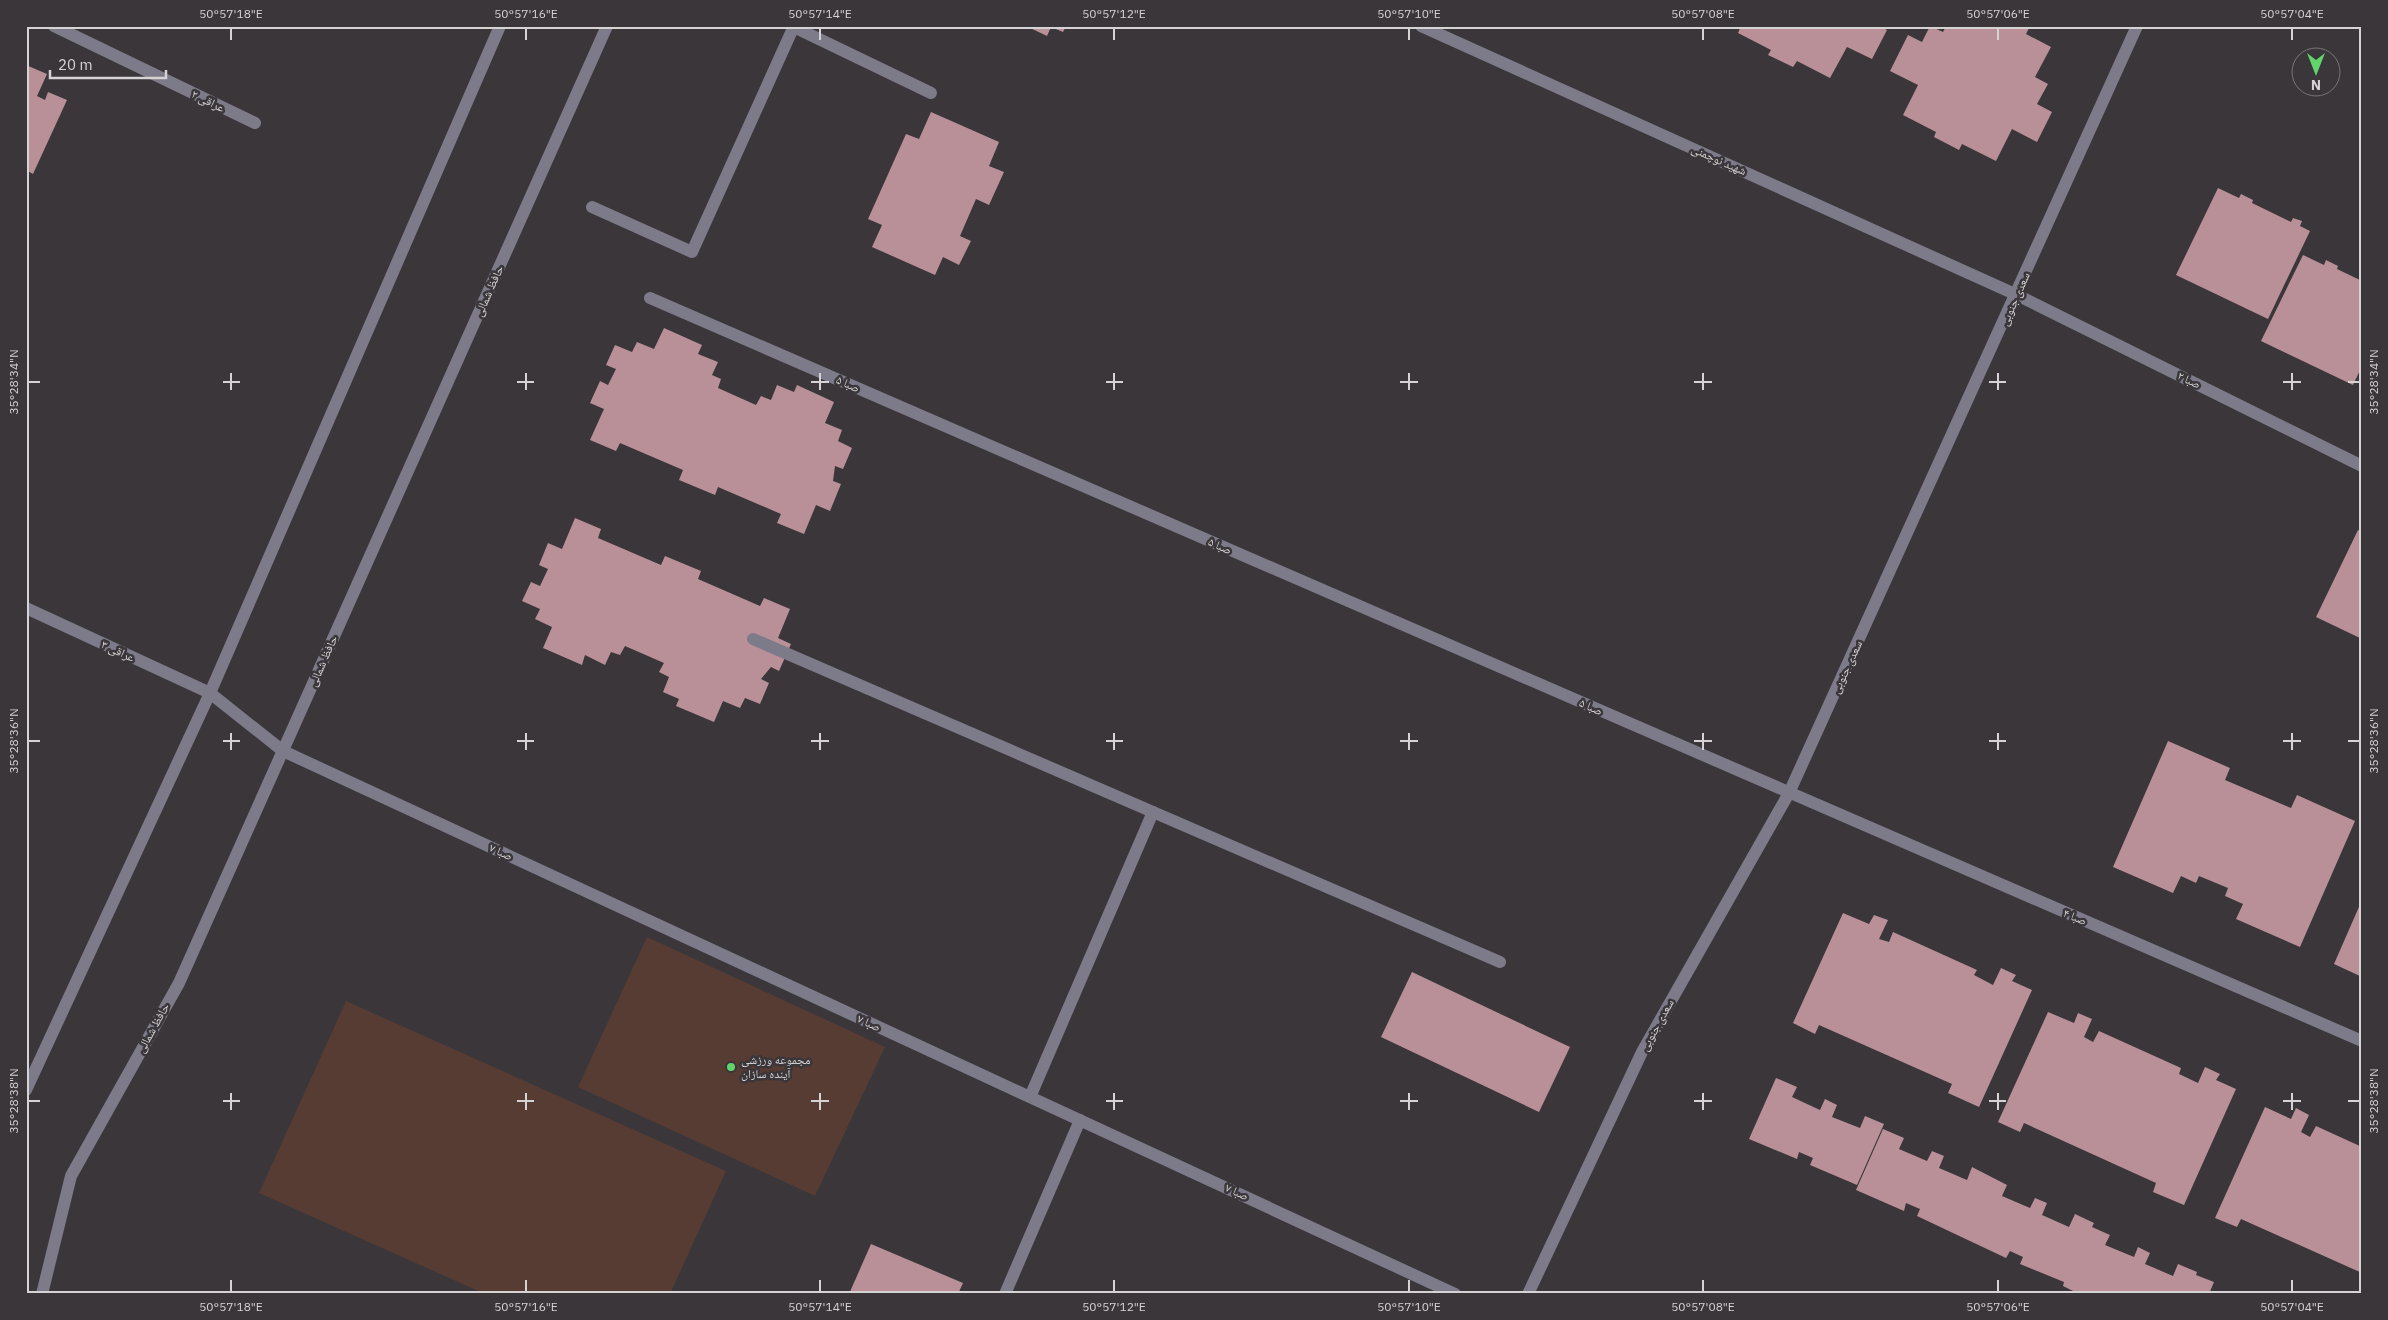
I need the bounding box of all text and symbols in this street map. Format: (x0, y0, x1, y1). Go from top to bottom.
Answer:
text: 50°57'18"E (199, 6, 263, 21)
text: 50°57'16"E (494, 6, 558, 21)
text: 50°57'14"E (788, 6, 852, 21)
text: 50°57'12"E (1082, 6, 1146, 21)
text: 50°57'10"E (1377, 6, 1441, 21)
text: 50°57'08"E (1671, 6, 1735, 21)
text: 50°57'06"E (1966, 6, 2030, 21)
text: 50°57'04"E (2260, 6, 2324, 21)
scale bar (50, 48, 166, 80)
north arrow (2290, 48, 2340, 98)
text: 20 m (58, 55, 93, 74)
text: N (2311, 76, 2321, 94)
street label: عراقی ۲ (189, 86, 227, 115)
street label: شهید نوچمنی (1689, 141, 1749, 179)
street label: حافظ شمالی (471, 263, 507, 319)
street label: سعدی جنوبی (1996, 270, 2033, 328)
text: 35°28'34"N (6, 349, 21, 415)
text: 35°28'34"N (2366, 349, 2381, 415)
street label: صبا ۲ (2175, 368, 2203, 392)
street label: صبا ۵ (834, 372, 862, 396)
street label: صبا ۵ (1206, 534, 1234, 558)
street label: حافظ شمالی (305, 633, 341, 689)
street label: عراقی ۳ (99, 636, 137, 665)
street label: سعدی جنوبی (1828, 638, 1866, 696)
street label: صبا ۵ (1577, 695, 1605, 719)
text: 35°28'36"N (6, 708, 21, 774)
text: 35°28'36"N (2366, 708, 2381, 774)
street label: صبا ۷ (487, 840, 515, 864)
street label: صبا ۴ (2061, 905, 2089, 929)
street label: سعدی جنوبی (1636, 996, 1677, 1054)
street label: حافظ شمالی (133, 1000, 173, 1055)
street label: صبا ۷ (855, 1011, 883, 1035)
place label: مجموعه ورزشی آینده سازان (741, 1052, 810, 1081)
marker: مجموعه ورزشی آینده سازان (725, 1061, 737, 1073)
text: 35°28'38"N (6, 1068, 21, 1134)
text: 35°28'38"N (2366, 1068, 2381, 1134)
street label: صبا ۷ (1223, 1180, 1251, 1204)
text: 50°57'18"E (199, 1299, 263, 1314)
text: 50°57'16"E (494, 1299, 558, 1314)
text: 50°57'14"E (788, 1299, 852, 1314)
text: 50°57'12"E (1082, 1299, 1146, 1314)
text: 50°57'10"E (1377, 1299, 1441, 1314)
text: 50°57'08"E (1671, 1299, 1735, 1314)
text: 50°57'06"E (1966, 1299, 2030, 1314)
text: 50°57'04"E (2260, 1299, 2324, 1314)

